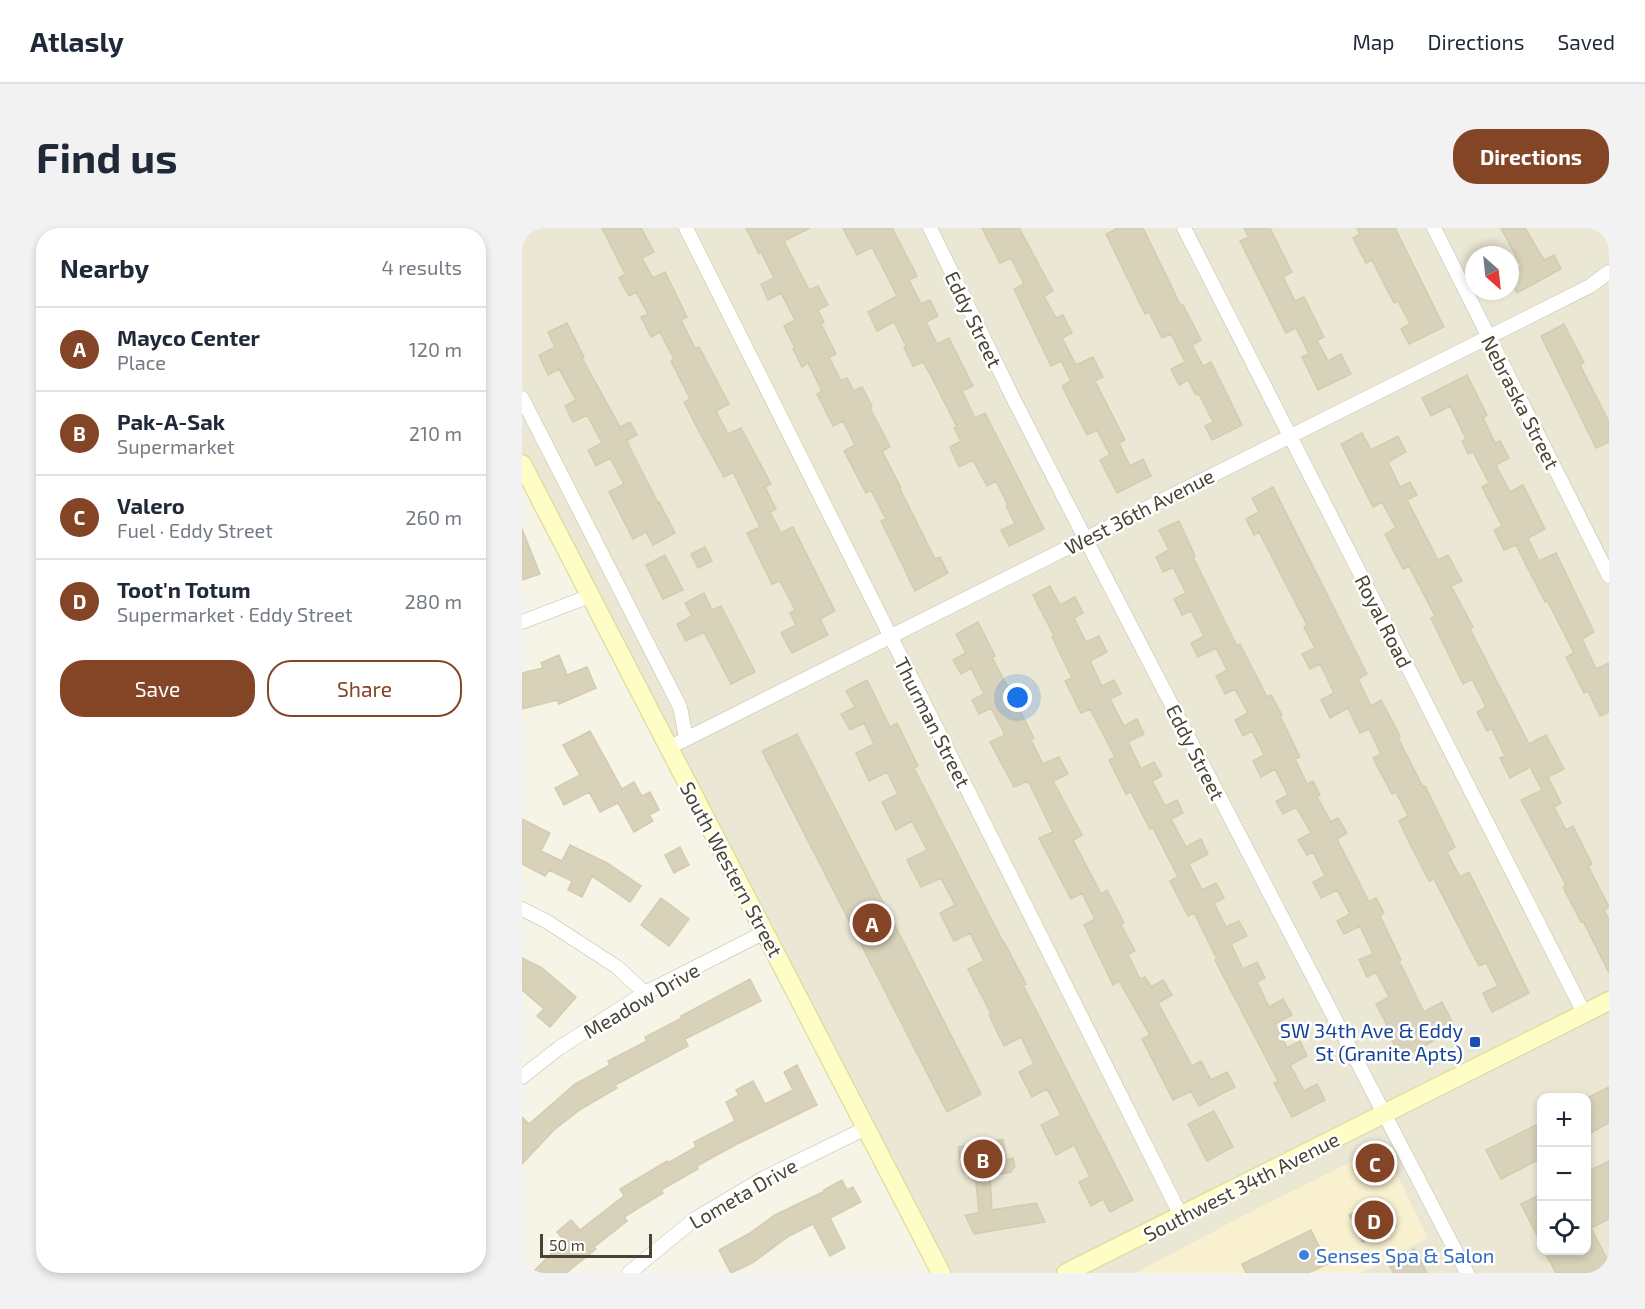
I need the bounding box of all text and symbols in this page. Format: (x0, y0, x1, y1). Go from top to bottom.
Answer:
text: Atlasly (30, 24, 124, 58)
text: Map (1352, 29, 1395, 54)
text: Directions (1428, 29, 1524, 54)
text: Saved (1557, 29, 1615, 54)
button: Directions (1453, 129, 1609, 184)
text: Find us (36, 131, 178, 181)
north arrow (1465, 246, 1519, 300)
text: Nearby (60, 252, 149, 283)
text: 4 results (382, 255, 462, 279)
street label: Eddy Street (940, 267, 1008, 371)
text: Mayco Center (117, 324, 260, 350)
street label: Nebraska Street (1477, 331, 1565, 473)
text: A (73, 337, 86, 361)
text: 120 m (409, 337, 462, 361)
text: Place (117, 350, 166, 374)
text: Pak-A-Sak (117, 408, 225, 434)
text: B (73, 421, 86, 445)
text: 210 m (409, 421, 462, 445)
text: Supermarket (117, 434, 235, 458)
street label: West 36th Avenue (1060, 463, 1218, 559)
text: Valero (117, 492, 185, 518)
text: C (74, 505, 85, 529)
text: 260 m (405, 505, 462, 529)
text: Fuel · Eddy Street (117, 518, 273, 542)
street label: Royal Road (1350, 571, 1418, 671)
text: Toot'n Totum (117, 576, 251, 602)
text: D (73, 589, 86, 613)
text: 280 m (405, 589, 462, 613)
text: Supermarket · Eddy Street (117, 602, 353, 626)
street label: Thurman Street (890, 653, 976, 791)
button: Save (60, 660, 255, 717)
button: Share (267, 660, 462, 717)
your location (1003, 683, 1032, 712)
street label: Eddy Street (1162, 700, 1231, 804)
street label: South Western Street (676, 777, 789, 961)
pin: A (852, 900, 892, 946)
street label: Meadow Drive (579, 957, 703, 1043)
place label: SW 34th Ave & Eddy St (Granite Apts) (1280, 1018, 1463, 1065)
marker: SW 34th Ave & Eddy St (Granite Apts) (1468, 1035, 1482, 1049)
map controls (1537, 1093, 1591, 1255)
button: + (1537, 1093, 1591, 1147)
street label: Southwest 34th Avenue (1139, 1126, 1343, 1246)
pin: B (964, 1136, 1002, 1182)
pin: C (1356, 1140, 1394, 1186)
button: − (1537, 1147, 1591, 1201)
street label: Lometa Drive (685, 1153, 801, 1233)
pin: D (1354, 1198, 1394, 1242)
button: locate (1537, 1201, 1591, 1255)
scale bar (540, 1231, 652, 1258)
text: 50 m (549, 1235, 585, 1254)
place label: Senses Spa & Salon (1316, 1243, 1494, 1267)
marker: Senses Spa & Salon (1297, 1248, 1311, 1262)

